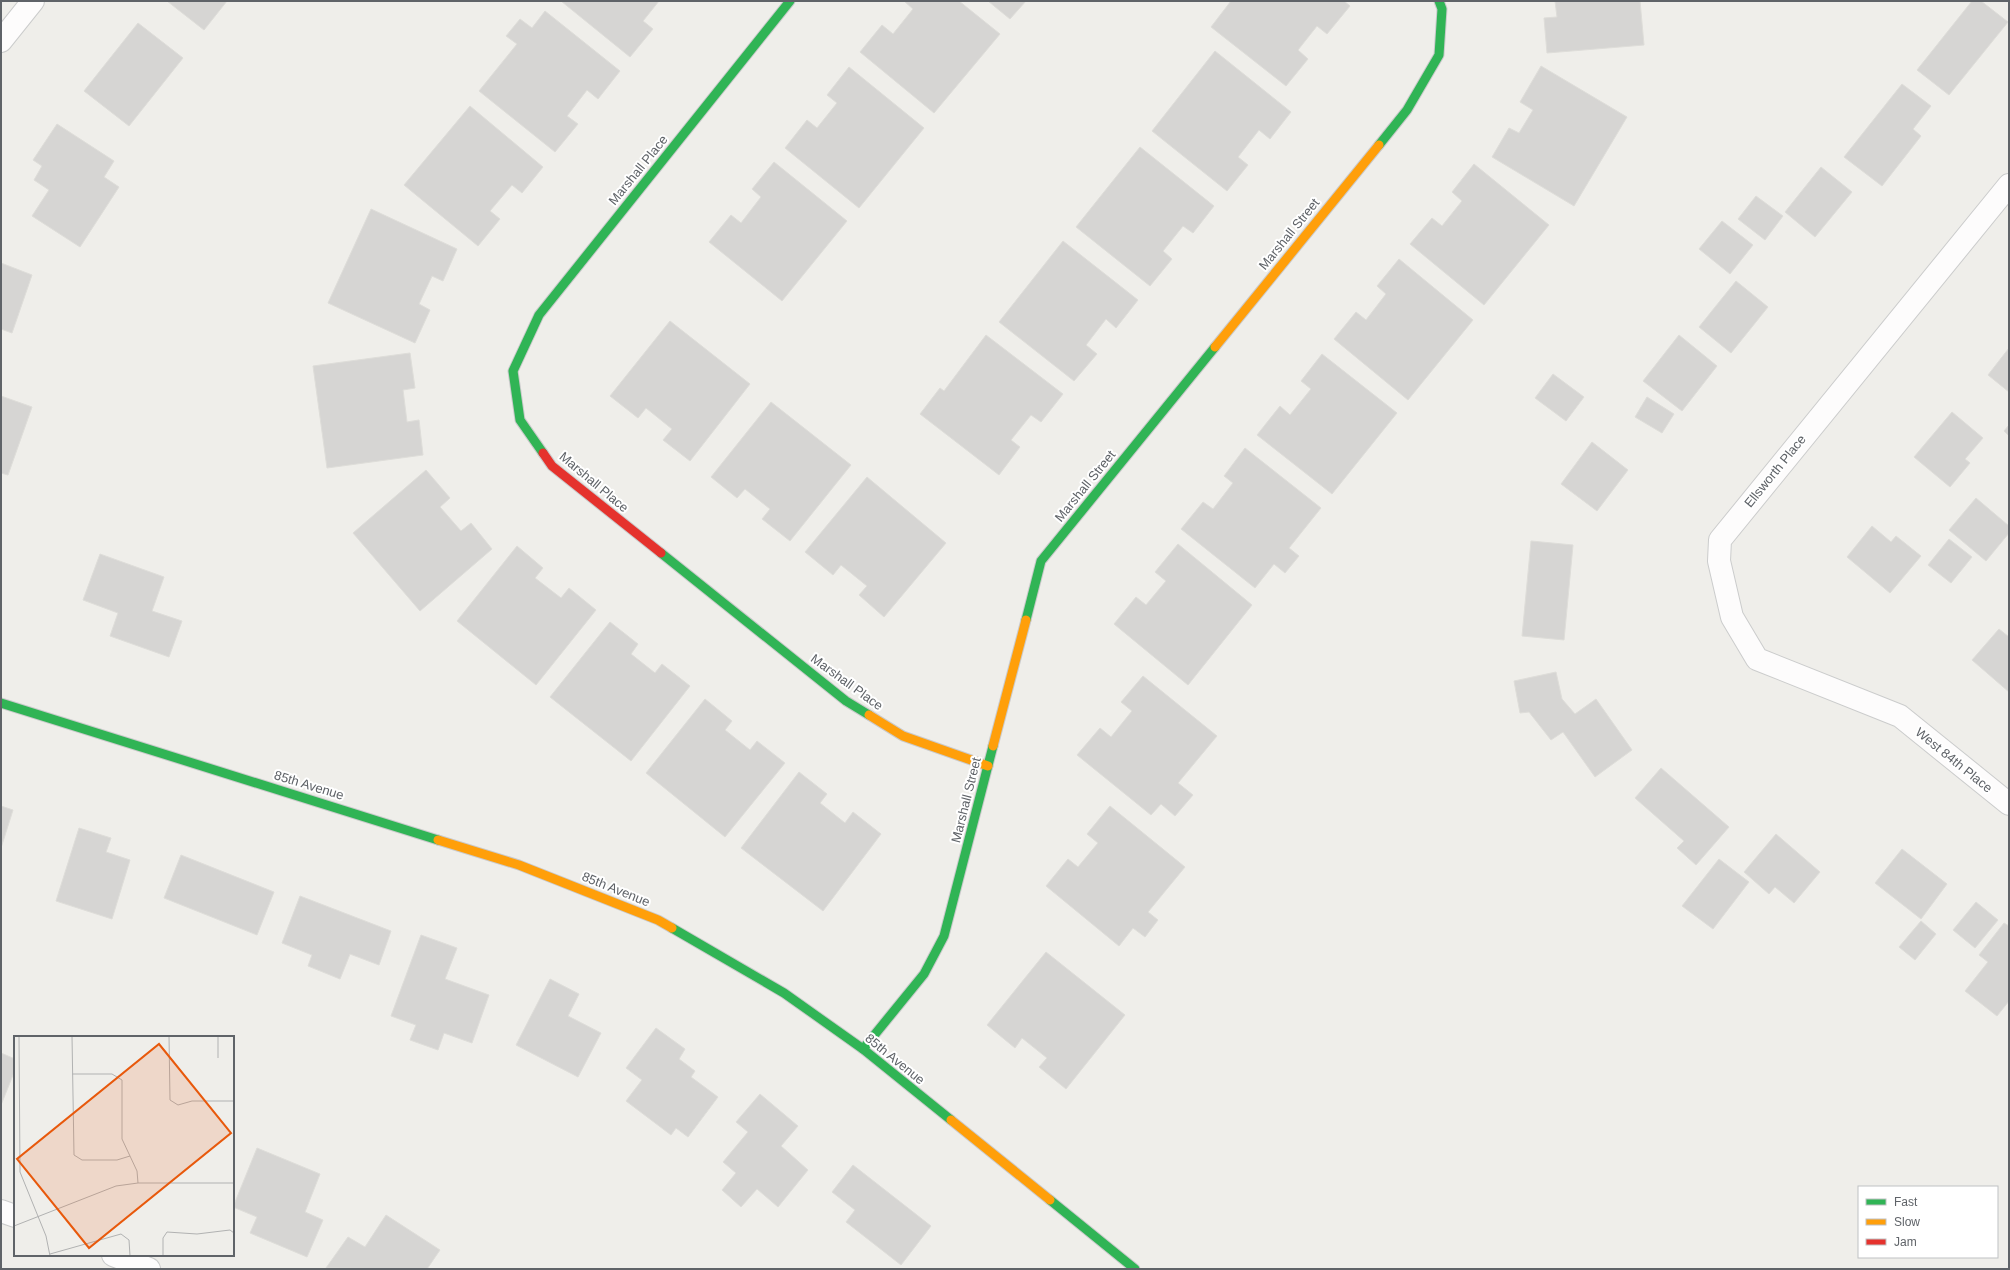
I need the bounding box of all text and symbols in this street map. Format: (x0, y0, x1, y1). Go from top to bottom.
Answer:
street label: Marshall Place (605, 132, 671, 208)
street label: Marshall Street (1256, 195, 1323, 273)
street label: Ellsworth Place (1741, 432, 1809, 510)
street label: Marshall Street (1052, 447, 1119, 525)
street label: Marshall Place (557, 449, 631, 515)
street label: Marshall Place (808, 651, 886, 713)
street label: West 84th Place (1913, 724, 1995, 796)
street label: Marshall Street (948, 755, 984, 844)
street label: 85th Avenue (272, 767, 346, 803)
street label: 85th Avenue (580, 869, 652, 909)
street label: 85th Avenue (862, 1030, 928, 1088)
inset map (14, 1036, 234, 1256)
legend (1858, 1186, 1998, 1258)
text: Fast (1894, 1195, 1918, 1209)
text: Slow (1894, 1215, 1920, 1229)
text: Jam (1894, 1235, 1917, 1249)

